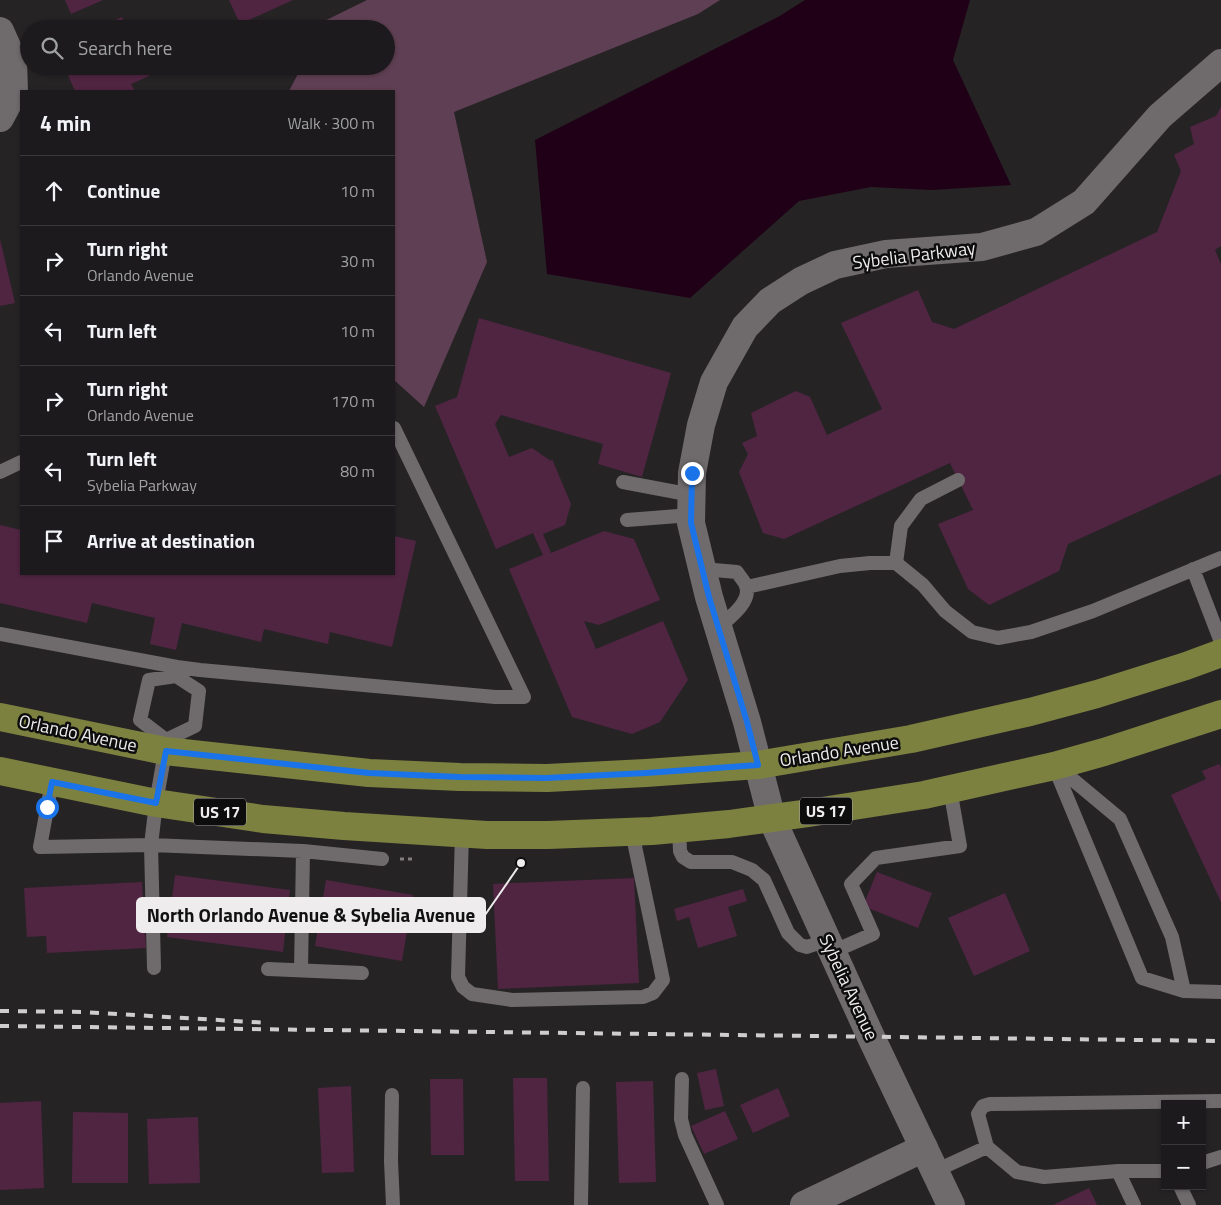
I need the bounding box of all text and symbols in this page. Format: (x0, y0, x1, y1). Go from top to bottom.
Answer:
search box (20, 20, 395, 75)
text: Search here (78, 33, 172, 62)
icon: search (38, 34, 66, 62)
text: 4 min (40, 107, 91, 139)
text: Walk · 300 m (287, 111, 375, 135)
text: Continue (87, 176, 160, 205)
icon: ahead (40, 177, 68, 205)
text: 10 m (340, 179, 375, 203)
text: Turn right (87, 234, 168, 263)
street label: Sybelia Parkway (851, 234, 977, 276)
icon: right (40, 247, 68, 275)
text: 30 m (340, 249, 375, 273)
text: Orlando Avenue (87, 263, 194, 287)
text: Turn left (87, 316, 157, 345)
icon: left (40, 317, 68, 345)
text: 10 m (340, 319, 375, 343)
text: Turn right (87, 374, 168, 403)
icon: right (40, 387, 68, 415)
text: 170 m (331, 389, 375, 413)
text: Orlando Avenue (87, 403, 194, 427)
text: Turn left (87, 444, 157, 473)
icon: left (40, 457, 68, 485)
text: 80 m (340, 459, 375, 483)
route end (681, 462, 704, 485)
text: Sybelia Parkway (87, 473, 197, 497)
text: Arrive at destination (87, 526, 255, 555)
icon: arrive (40, 527, 68, 555)
street label: Orlando Avenue (16, 707, 140, 759)
street label: Orlando Avenue (778, 728, 900, 774)
route start (36, 796, 59, 819)
road number: US 17 (800, 798, 852, 824)
road number: US 17 (194, 799, 246, 826)
callout: North Orlando Avenue & Sybelia Avenue (137, 898, 485, 932)
text: North Orlando Avenue & Sybelia Avenue (147, 900, 476, 929)
street label: Sybelia Avenue (813, 930, 885, 1044)
map controls (1161, 1100, 1206, 1190)
button: + (1161, 1100, 1206, 1145)
button: − (1161, 1145, 1206, 1190)

